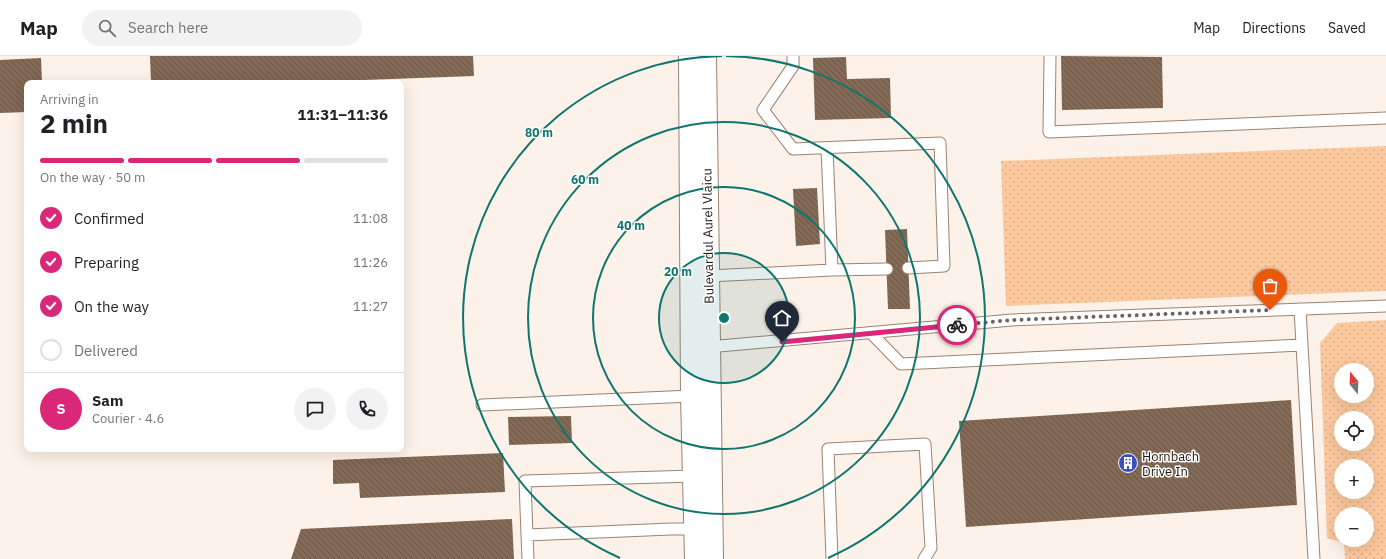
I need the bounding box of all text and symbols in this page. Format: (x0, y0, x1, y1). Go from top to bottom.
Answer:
search box (82, 10, 362, 46)
text: Map (20, 16, 58, 40)
icon: search (96, 17, 118, 39)
text: Search here (128, 18, 208, 37)
text: Map (1193, 19, 1220, 37)
text: Directions (1242, 19, 1306, 37)
text: Saved (1328, 19, 1366, 37)
text: Arriving in (40, 91, 99, 108)
text: 11:31–11:36 (297, 105, 388, 124)
text: 2 min (40, 106, 108, 140)
text: 80 m (525, 125, 553, 140)
street label: Bulevardul Aurel Vlaicu (698, 168, 718, 304)
text: On the way · 50 m (40, 169, 145, 186)
text: 60 m (571, 172, 599, 187)
icon: check (40, 207, 62, 229)
text: Confirmed (74, 209, 144, 228)
text: 11:08 (353, 210, 388, 227)
text: 40 m (617, 218, 645, 233)
icon: check (40, 251, 62, 273)
text: Preparing (74, 253, 139, 272)
text: 11:26 (353, 254, 388, 271)
text: 20 m (664, 264, 692, 279)
pin (1253, 269, 1287, 310)
icon: bag (1259, 275, 1281, 297)
icon: check (40, 295, 62, 317)
text: On the way (74, 297, 149, 316)
text: 11:27 (353, 298, 388, 315)
pin (765, 301, 799, 342)
courier (937, 305, 977, 345)
icon: home (771, 307, 793, 329)
centre of rings (717, 311, 731, 325)
icon: bike (946, 314, 968, 336)
text: Delivered (74, 341, 138, 360)
north arrow (1334, 363, 1374, 403)
map controls (1334, 363, 1374, 547)
button: chat (294, 388, 336, 430)
button: phone (346, 388, 388, 430)
text: Sam (92, 391, 123, 410)
text: S (56, 399, 66, 418)
text: Courier · 4.6 (92, 410, 164, 427)
button: locate (1334, 411, 1374, 451)
place label: Hornbach Drive In (1142, 448, 1199, 480)
building icon: Hornbach Drive In (1117, 452, 1139, 474)
button: + (1334, 459, 1374, 499)
button: − (1334, 507, 1374, 547)

